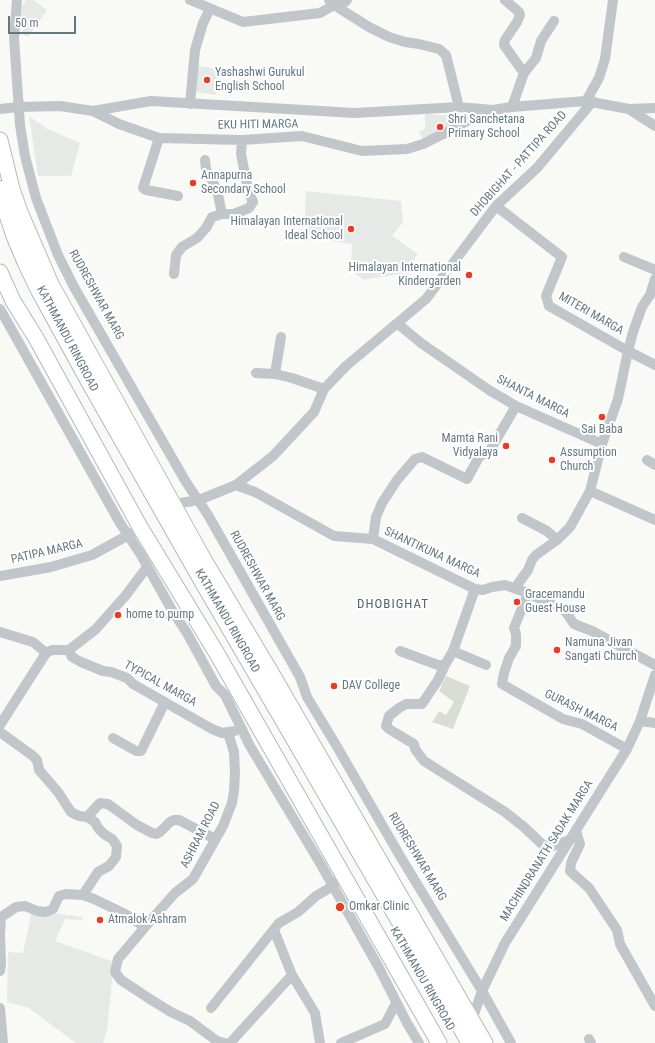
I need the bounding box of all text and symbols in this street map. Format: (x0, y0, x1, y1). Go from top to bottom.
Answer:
scale bar (10, 8, 78, 34)
text: 50 m (15, 16, 39, 30)
place label: Yashashwi Gurukul English School (215, 66, 305, 94)
marker: Yashashwi Gurukul English School (202, 75, 212, 85)
street label: DHOBIGHAT - PATTIPA ROAD (468, 108, 570, 220)
place label: Shri Sanchetana Primary School (448, 113, 525, 141)
street label: EKU HITI MARGA (218, 117, 298, 133)
marker: Shri Sanchetana Primary School (435, 122, 445, 132)
place label: Annapurna Secondary School (201, 169, 286, 197)
marker: Annapurna Secondary School (188, 178, 198, 188)
place label: Himalayan International Ideal School (231, 215, 343, 243)
marker: Himalayan International Ideal School (346, 224, 356, 234)
street label: RUDRESHWAR MARG (65, 248, 127, 342)
place label: Himalayan International Kindergarden (349, 261, 461, 289)
marker: Himalayan International Kindergarden (464, 270, 474, 280)
street label: KATHMANDU RINGROAD (33, 284, 101, 394)
street label: MITERI MARGA (556, 290, 626, 338)
street label: SHANTA MARGA (494, 372, 572, 422)
marker: Sai Baba (597, 412, 607, 422)
place label: Sai Baba (581, 423, 623, 437)
place label: Mamta Rani Vidyalaya (441, 432, 498, 460)
marker: Mamta Rani Vidyalaya (501, 441, 511, 451)
place label: Assumption Church (560, 446, 617, 474)
marker: Assumption Church (547, 455, 557, 465)
street label: SHANTIKUNA MARGA (382, 524, 482, 582)
street label: RUDRESHWAR MARG (226, 529, 288, 623)
street label: PATIPA MARGA (10, 537, 84, 567)
street label: KATHMANDU RINGROAD (191, 567, 263, 675)
place label: Gracemandu Guest House (525, 588, 586, 616)
district label: DHOBIGHAT (357, 597, 429, 613)
marker: Gracemandu Guest House (512, 597, 522, 607)
place label: home to pump (126, 608, 194, 622)
marker: home to pump (113, 610, 123, 620)
place label: Namuna Jivan Sangati Church (565, 636, 637, 664)
marker: Namuna Jivan Sangati Church (552, 645, 562, 655)
street label: TYPICAL MARGA (121, 658, 199, 710)
place label: DAV College (342, 679, 400, 693)
marker: DAV College (329, 681, 339, 691)
street label: GURASH MARGA (542, 687, 620, 735)
street label: MACHINDRANATH SADAK MARGA (498, 778, 596, 924)
street label: ASHRAM ROAD (178, 799, 224, 871)
street label: RUDRESHWAR MARG (385, 810, 449, 904)
place label: Omkar Clinic (349, 900, 409, 914)
marker: Omkar Clinic (334, 901, 346, 913)
place label: Atmalok Ashram (108, 913, 186, 927)
marker: Atmalok Ashram (95, 915, 105, 925)
street label: KATHMANDU RINGROAD (386, 925, 458, 1033)

